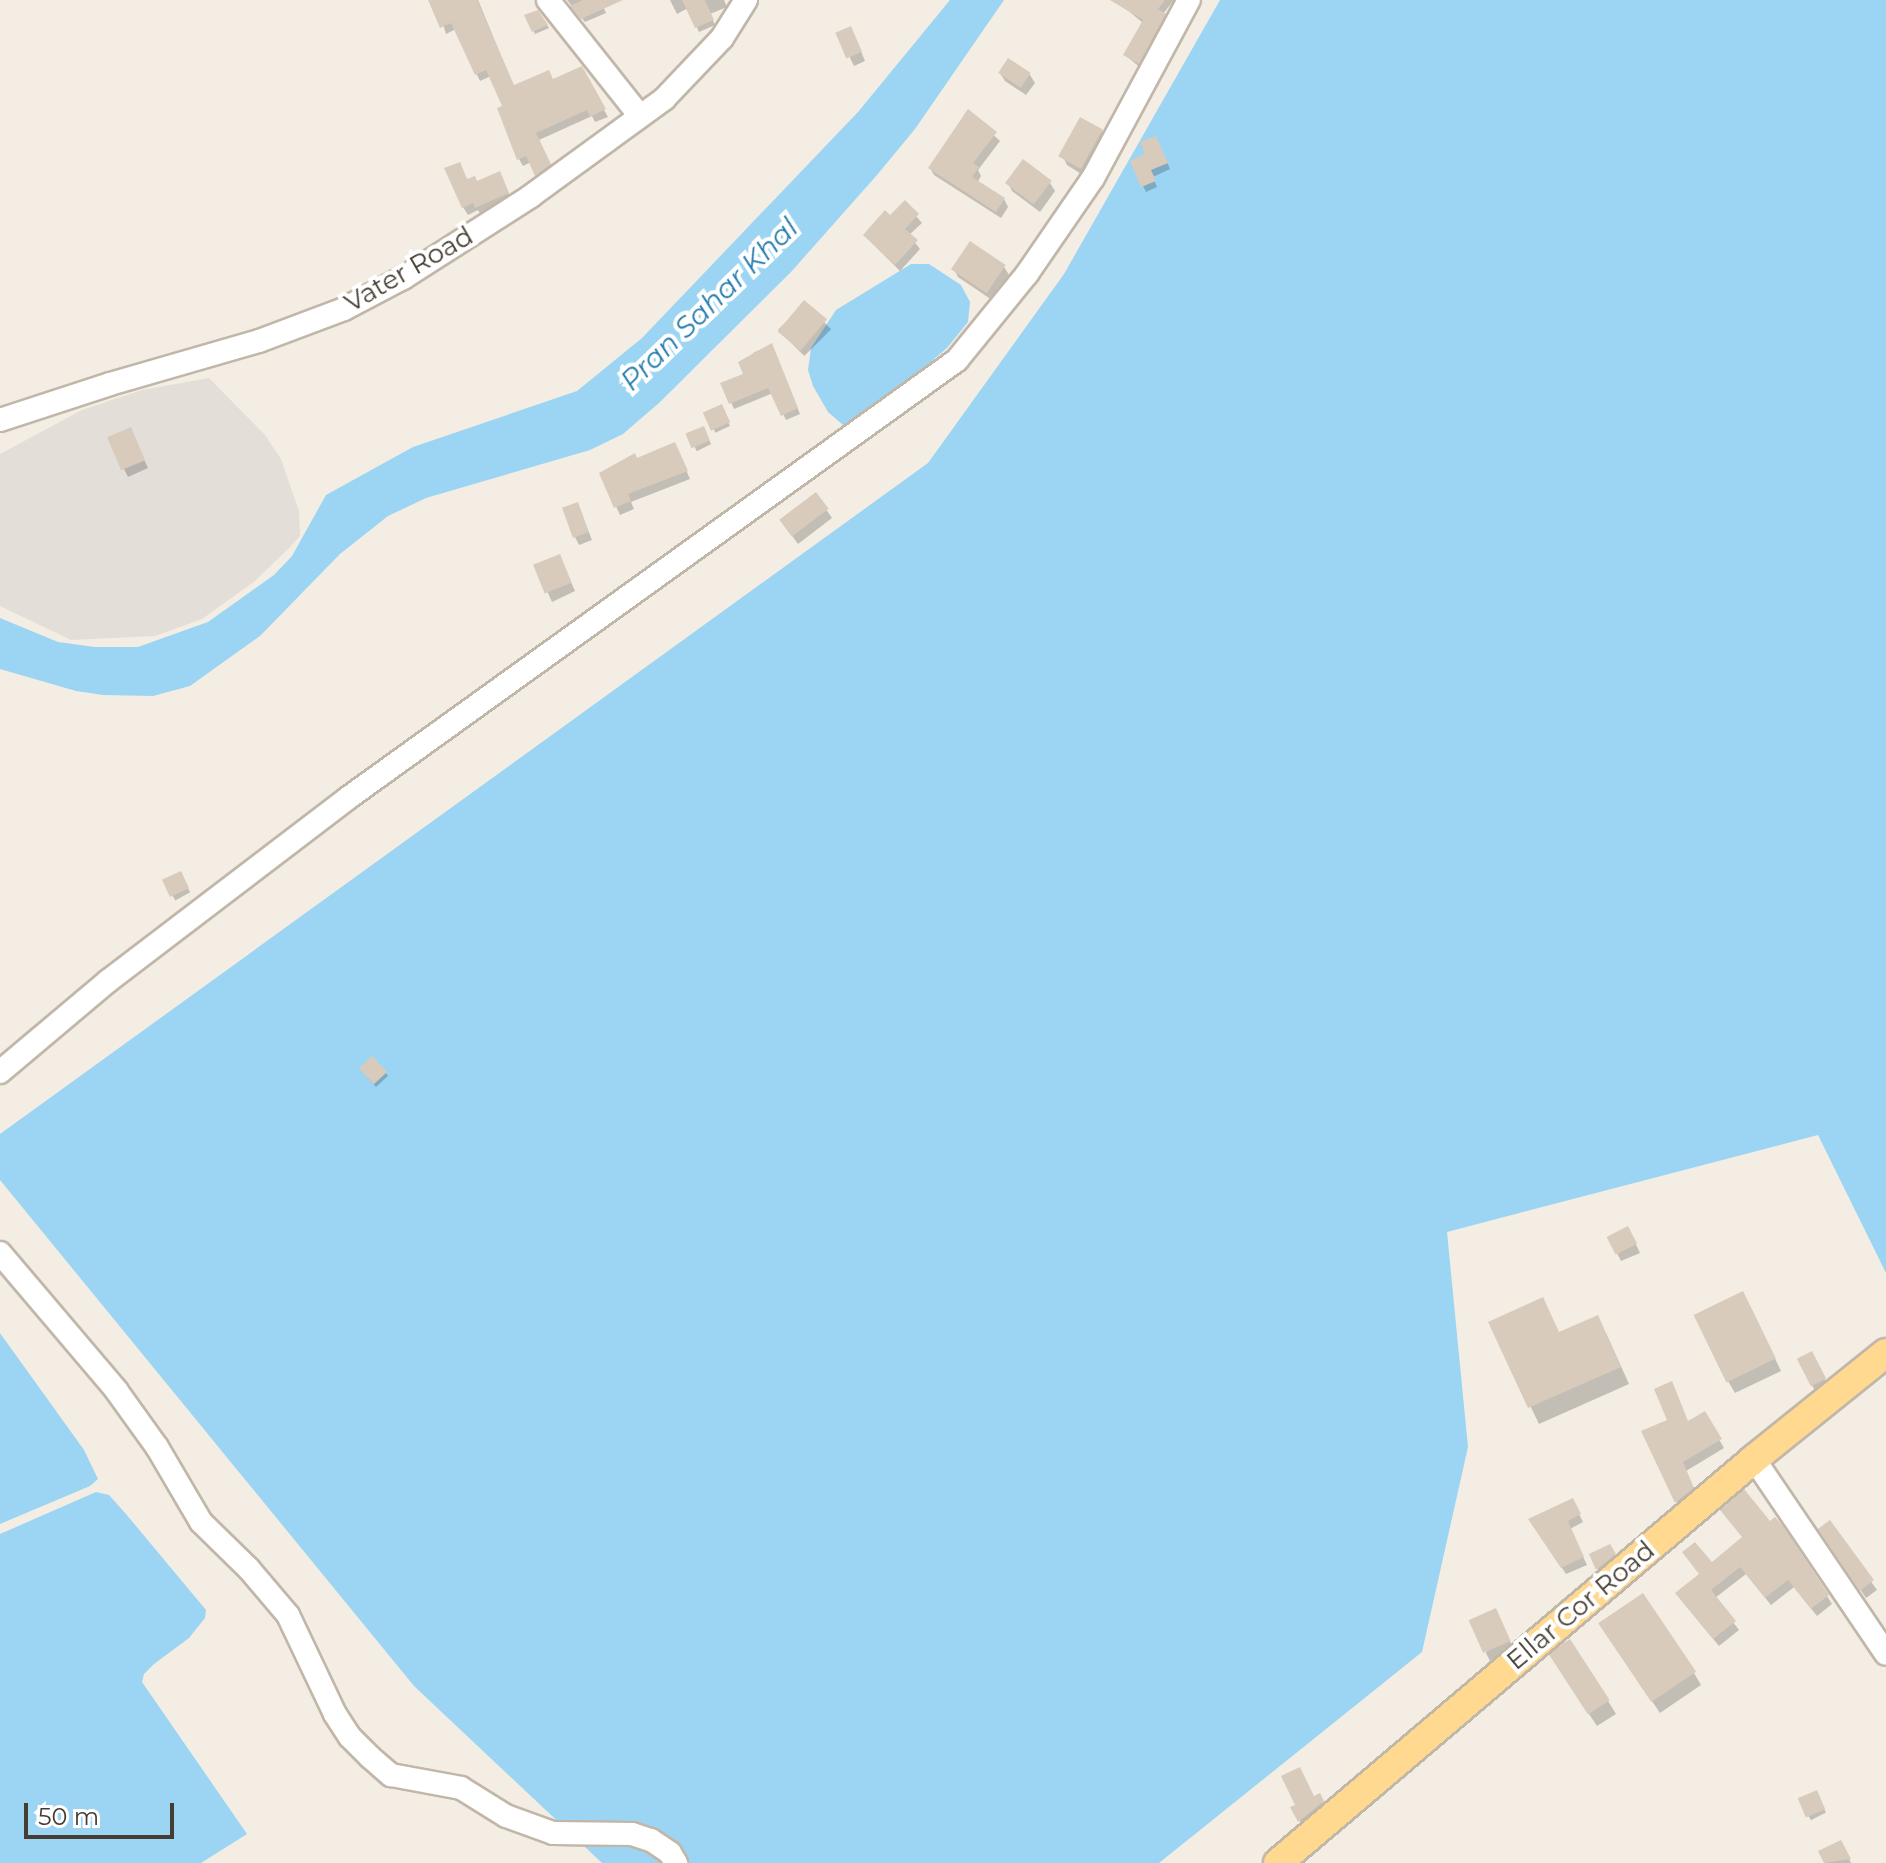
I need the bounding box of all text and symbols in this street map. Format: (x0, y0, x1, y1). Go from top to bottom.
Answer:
water label: Pran Sahar Khal (613, 211, 805, 397)
street label: Vater Road (339, 221, 479, 319)
street label: Ellar Cor Road (1501, 1535, 1661, 1677)
scale bar (28, 1787, 178, 1837)
text: 50 m (38, 1802, 99, 1831)

